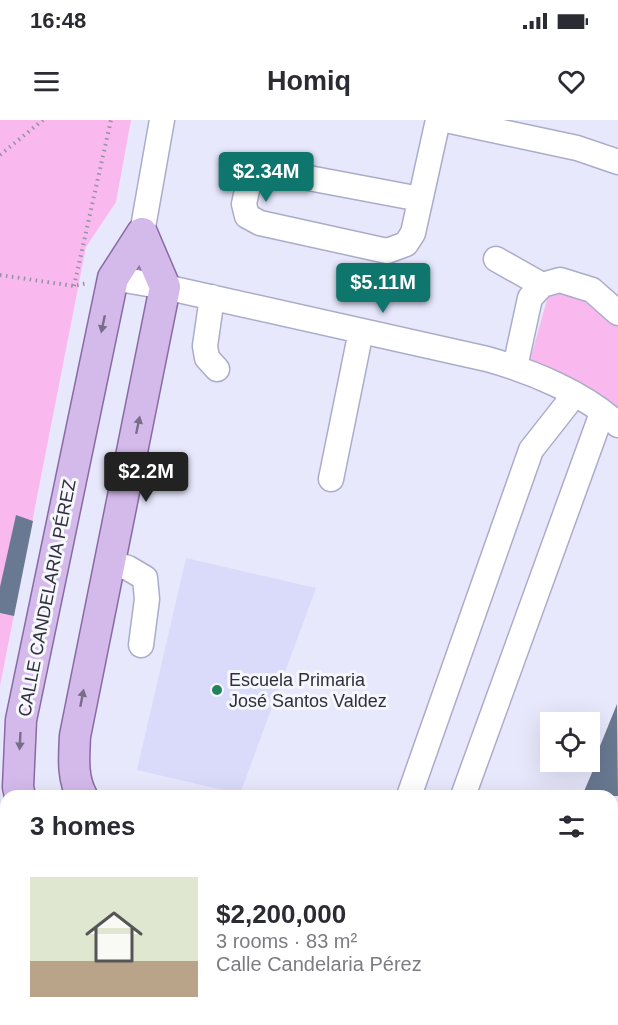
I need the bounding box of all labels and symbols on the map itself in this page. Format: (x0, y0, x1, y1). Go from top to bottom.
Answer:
pin: $2.34M (217, 152, 315, 203)
pin: $5.11M (334, 263, 432, 314)
one-way arrow (98, 314, 107, 333)
one-way arrow (134, 415, 143, 434)
pin: $2.2M (104, 452, 188, 503)
street label: CALLE CANDELARIA PÉREZ (14, 478, 80, 718)
place label: Escuela Primaria José Santos Valdez (229, 670, 387, 711)
marker: Escuela Primaria José Santos Valdez (210, 683, 224, 697)
one-way arrow (78, 689, 87, 708)
one-way arrow (16, 732, 25, 751)

